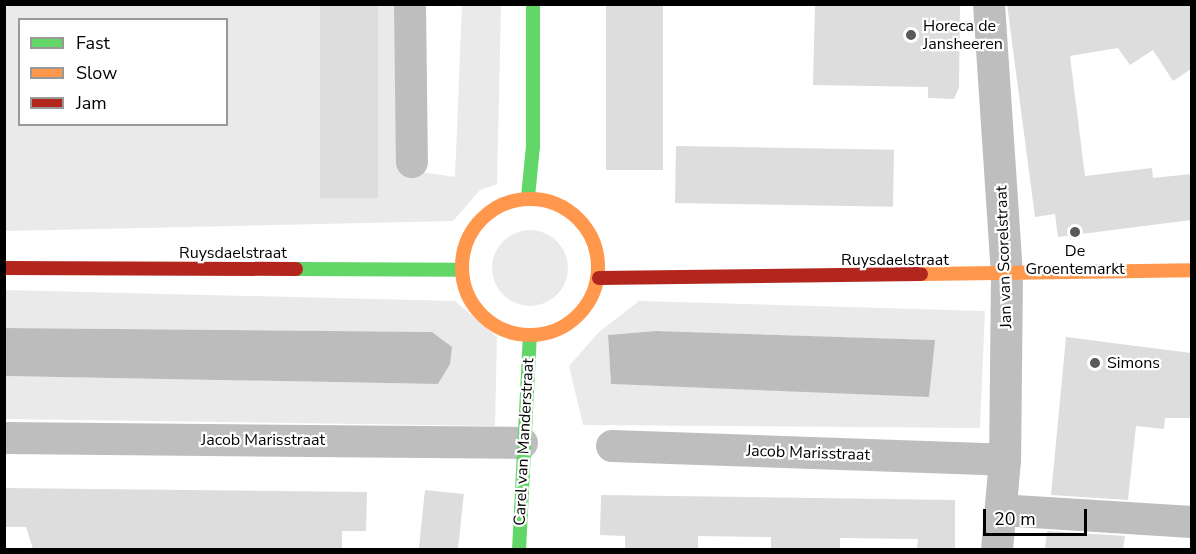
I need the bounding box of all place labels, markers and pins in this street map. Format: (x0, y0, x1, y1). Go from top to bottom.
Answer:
place label: Horeca de Jansheeren (923, 16, 1003, 54)
marker: Horeca de Jansheeren (904, 28, 918, 42)
marker: De Groentemarkt (1068, 225, 1082, 239)
place label: De Groentemarkt (1025, 241, 1125, 279)
place label: Simons (1107, 353, 1160, 373)
marker: Simons (1088, 356, 1102, 370)

